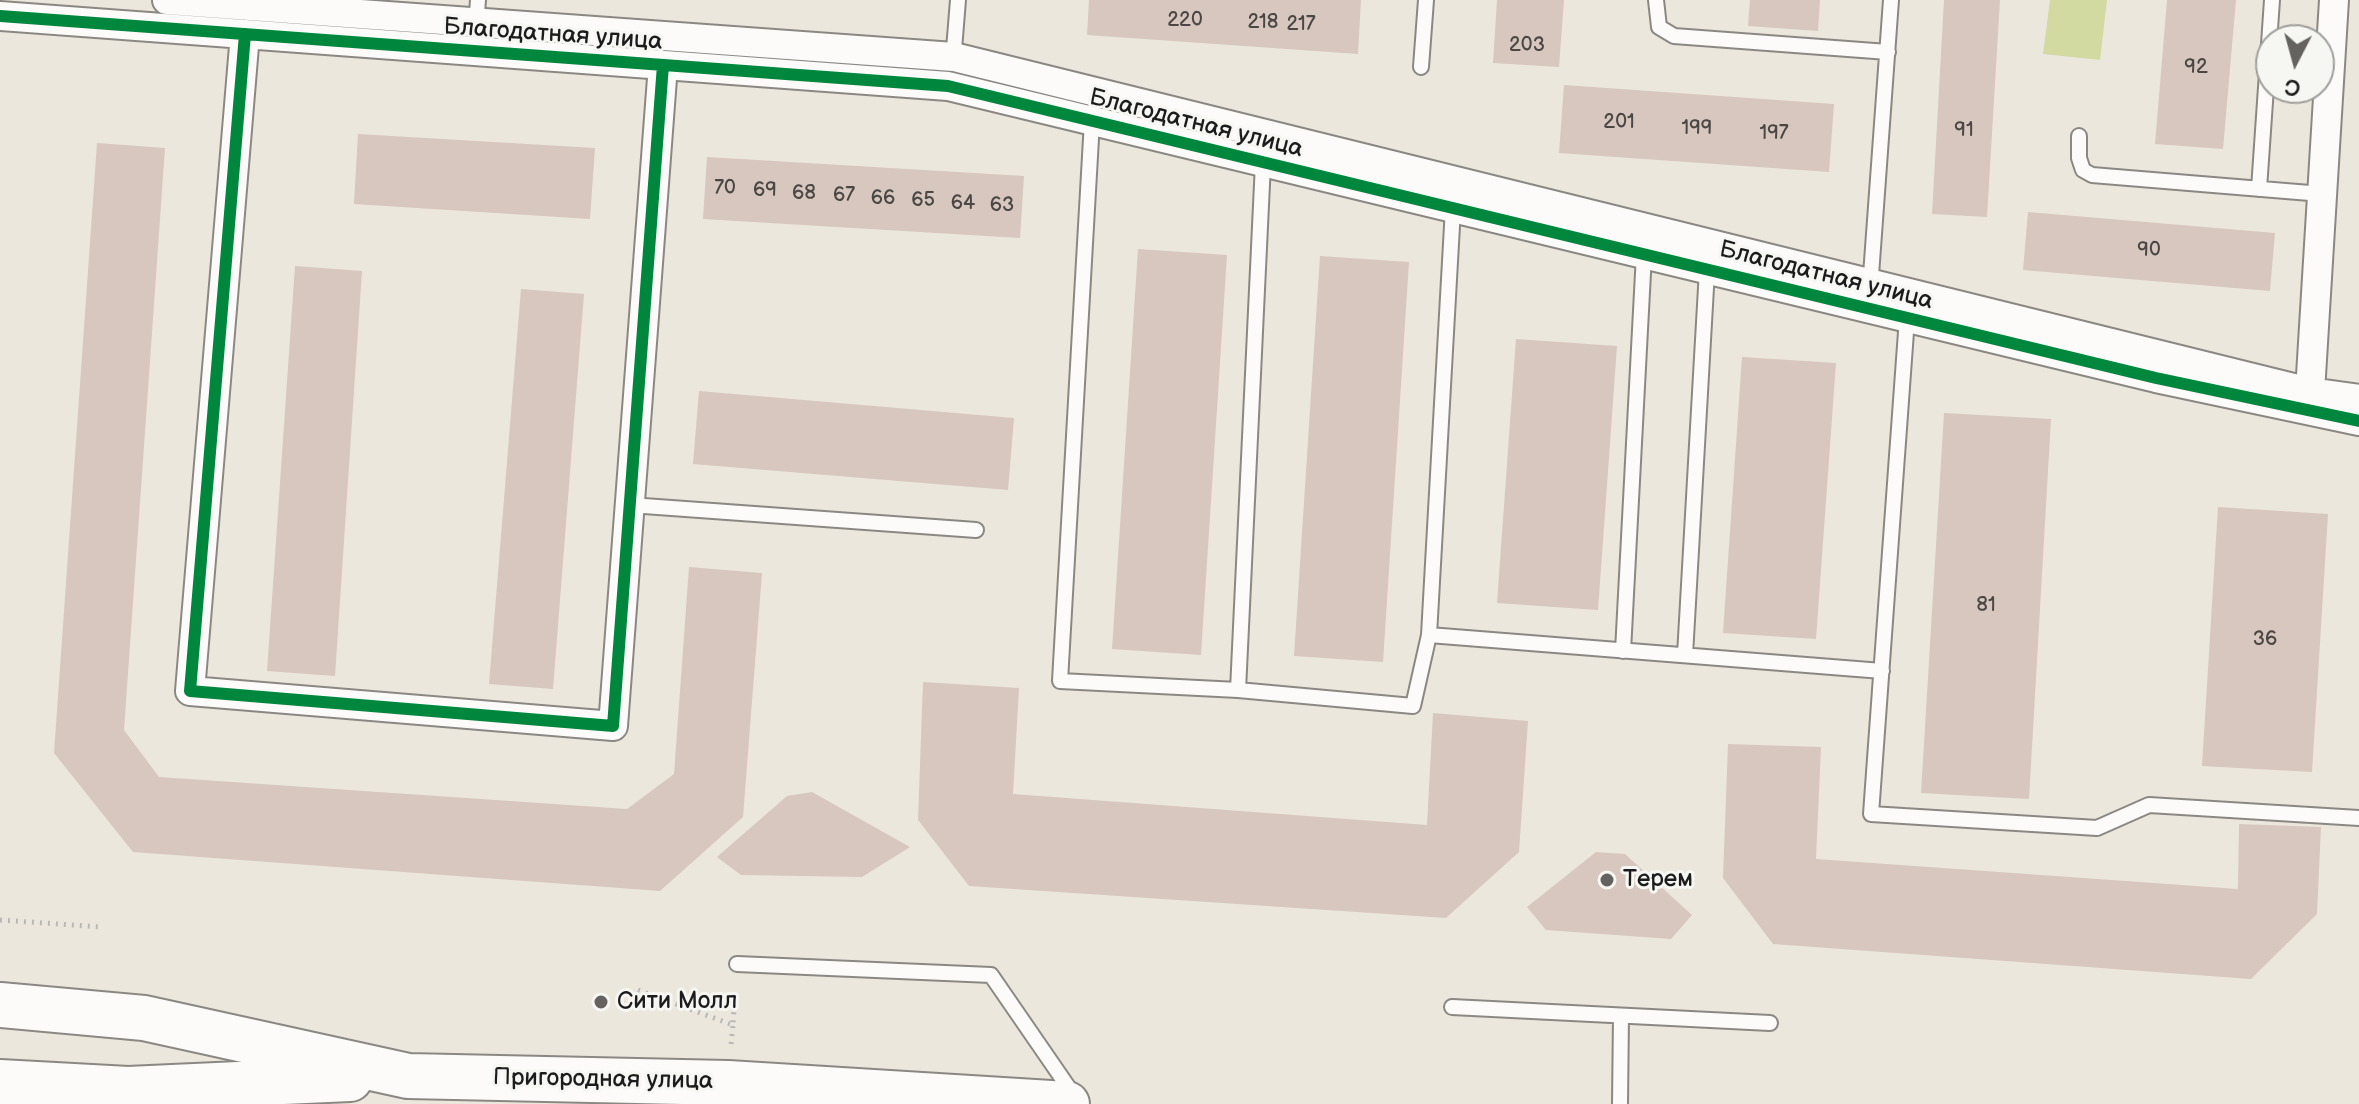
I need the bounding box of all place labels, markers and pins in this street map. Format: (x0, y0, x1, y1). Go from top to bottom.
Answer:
place label: Терем (1623, 866, 1693, 894)
marker: Терем (1598, 871, 1616, 889)
place label: Сити Молл (617, 988, 737, 1016)
marker: Сити Молл (592, 993, 610, 1011)

